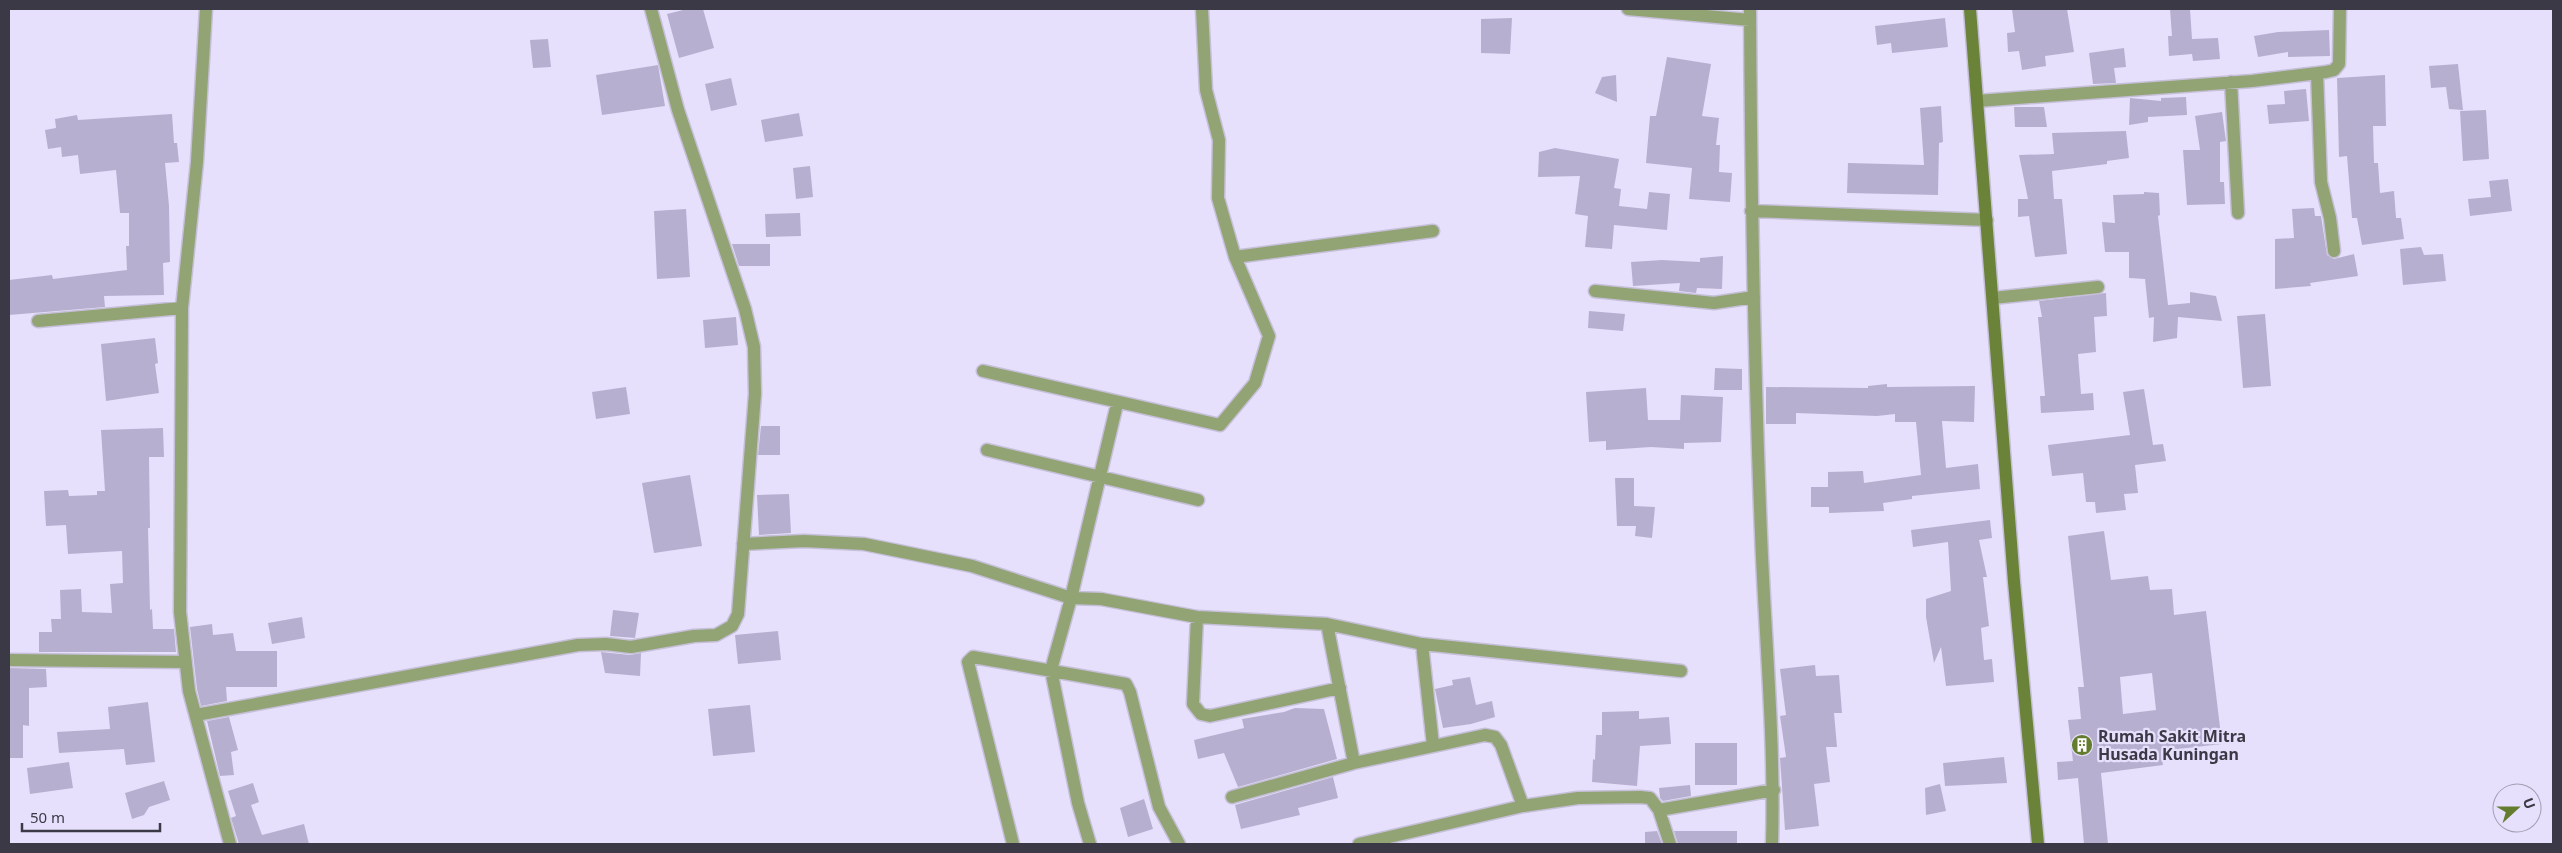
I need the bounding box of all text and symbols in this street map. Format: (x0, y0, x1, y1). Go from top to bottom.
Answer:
place label: Rumah Sakit Mitra Husada Kuningan (2098, 725, 2246, 765)
building icon: Rumah Sakit Mitra Husada Kuningan (2070, 733, 2094, 757)
north arrow (2492, 783, 2542, 833)
text: U (2519, 795, 2540, 812)
scale bar (22, 800, 160, 832)
text: 50 m (30, 807, 65, 827)

